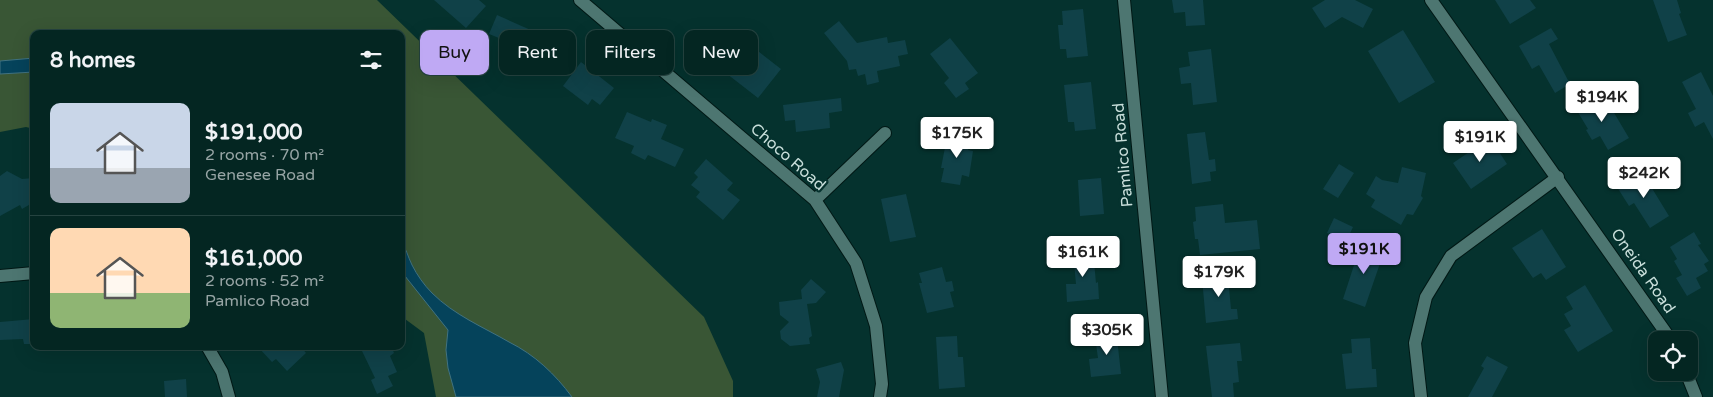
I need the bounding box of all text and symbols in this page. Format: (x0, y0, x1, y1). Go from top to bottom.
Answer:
chip: Buy (420, 30, 489, 75)
chip: Rent (499, 30, 576, 75)
chip: Filters (586, 30, 674, 75)
chip: New (684, 30, 758, 75)
icon: filters (357, 46, 385, 74)
text: 8 homes (50, 48, 135, 73)
pin: $194K (1567, 80, 1637, 123)
text: $194K (1577, 87, 1627, 107)
street label: Pamlico Road (1108, 102, 1138, 208)
pin: $175K (922, 116, 992, 159)
street label: Choco Road (746, 119, 830, 195)
text: $191,000 (205, 120, 303, 145)
pin: $191K (1445, 120, 1515, 163)
icon: home (90, 123, 150, 183)
text: $175K (932, 123, 982, 143)
text: $191K (1455, 127, 1505, 147)
text: 2 rooms · 70 m² (205, 145, 324, 165)
pin: $242K (1609, 156, 1679, 199)
text: $242K (1619, 163, 1669, 183)
text: Genesee Road (205, 165, 315, 185)
street label: Oneida Road (1606, 225, 1680, 317)
pin: $191K (1329, 232, 1399, 275)
pin: $161K (1048, 236, 1118, 278)
text: $191K (1339, 239, 1389, 259)
text: $161K (1058, 242, 1108, 262)
text: $161,000 (205, 246, 303, 271)
icon: home (90, 248, 150, 308)
pin: $179K (1184, 256, 1254, 298)
text: $179K (1194, 262, 1244, 282)
text: 2 rooms · 52 m² (205, 271, 324, 291)
text: Pamlico Road (205, 291, 310, 311)
pin: $305K (1072, 314, 1142, 356)
text: $305K (1082, 320, 1132, 340)
map controls (1648, 331, 1698, 381)
button: locate (1648, 331, 1698, 381)

